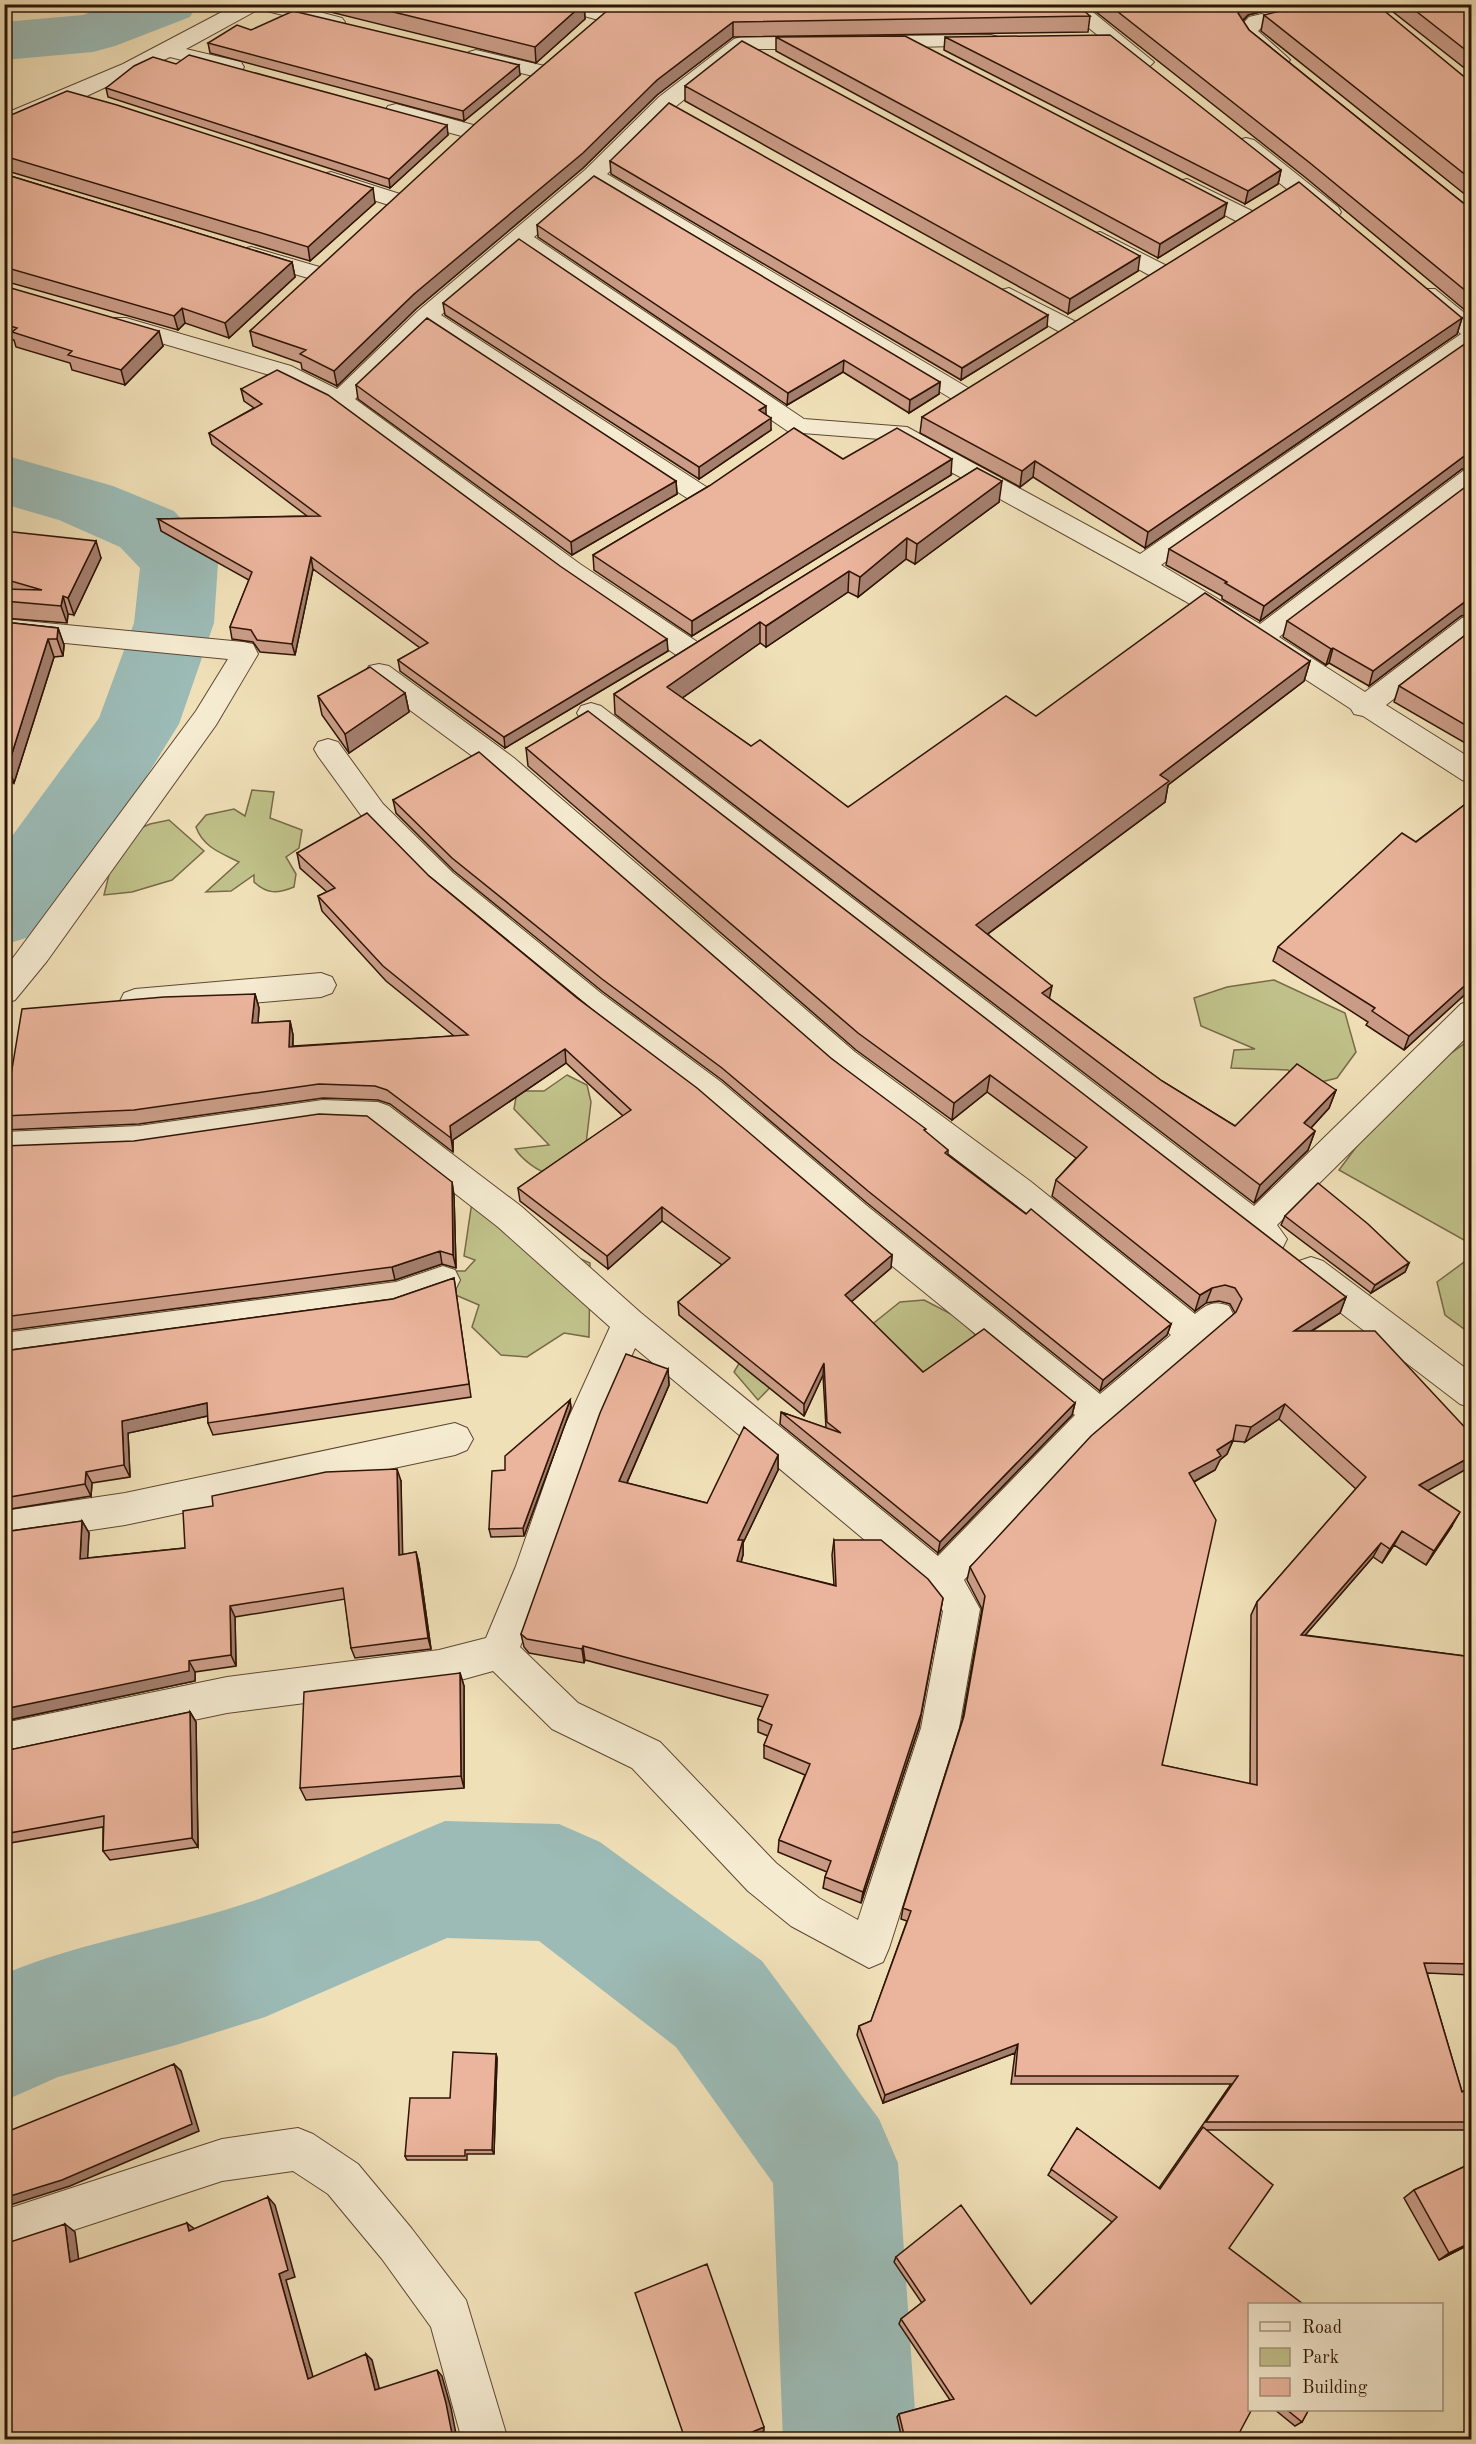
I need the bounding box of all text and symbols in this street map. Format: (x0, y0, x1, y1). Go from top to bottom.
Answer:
legend (1248, 2303, 1443, 2411)
text: Road (1302, 2319, 1342, 2337)
text: Park (1302, 2349, 1339, 2367)
text: Building (1302, 2379, 1368, 2397)

